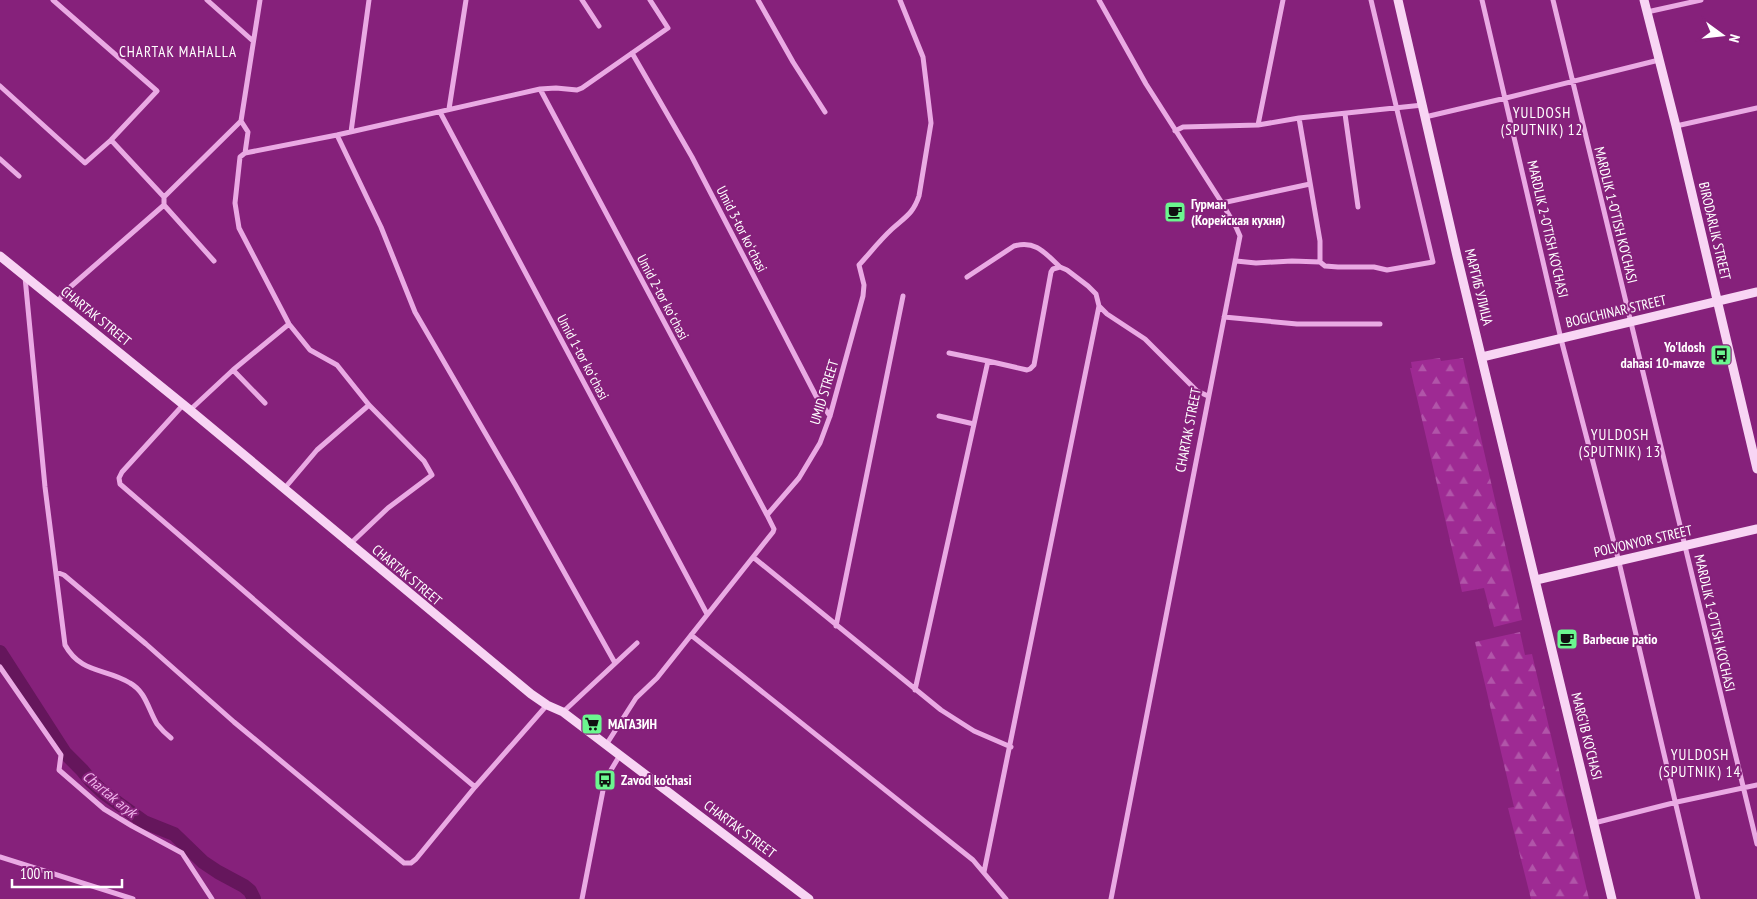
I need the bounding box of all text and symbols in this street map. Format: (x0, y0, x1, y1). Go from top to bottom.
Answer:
north arrow (1697, 10, 1747, 60)
text: N (1725, 32, 1744, 44)
district label: CHARTAK MAHALLA (119, 42, 237, 61)
district label: YULDOSH (SPUTNIK) 12 (1501, 103, 1583, 139)
street label: MARDLIK 1-O'TISH KO'CHASI (1590, 145, 1642, 285)
street label: MARDLIK 2-O'TISH KO'CHASI (1523, 159, 1573, 299)
street label: BIRODARLIK STREET (1695, 180, 1735, 283)
street label: Umid 3-tor koʻchasi (713, 183, 771, 275)
place label: Гурман (Корейская кухня) (1191, 195, 1285, 229)
cafe icon: Гурман (Корейская кухня) (1163, 200, 1187, 224)
street label: МАРГИБ УЛИЦА (1461, 247, 1497, 328)
street label: Umid 2-tor koʻchasi (633, 251, 693, 343)
street label: CHARTAK STREET (57, 282, 135, 350)
street label: BOGICHINAR STREET (1564, 291, 1669, 331)
street label: Umid 1-tor koʻchasi (553, 311, 613, 403)
place label: Yo'ldosh dahasi 10-mavze (1621, 338, 1705, 372)
bus stop icon: Yo'ldosh dahasi 10-mavze (1709, 343, 1733, 367)
street label: UMID STREET (806, 357, 843, 427)
street label: CHARTAK STREET (1171, 386, 1205, 474)
district label: YULDOSH (SPUTNIK) 13 (1579, 425, 1661, 461)
street label: POLVONYOR STREET (1592, 521, 1695, 561)
street label: CHARTAK STREET (368, 541, 446, 610)
street label: MARDLIK 1-O'TISH KO'CHASI (1690, 553, 1740, 693)
cafe icon: Barbecue patio (1555, 627, 1579, 651)
place label: Barbecue patio (1583, 630, 1657, 648)
street label: MARG‘IB KO‘CHASI (1567, 690, 1607, 782)
supermarket icon: МАГАЗИН (580, 712, 604, 736)
place label: МАГАЗИН (608, 715, 657, 733)
district label: YULDOSH (SPUTNIK) 14 (1659, 745, 1741, 781)
water label: Chartak aryk (79, 766, 143, 823)
bus stop icon: Zavod ko'chasi (593, 768, 617, 792)
place label: Zavod ko'chasi (621, 771, 692, 789)
street label: CHARTAK STREET (700, 796, 780, 862)
scale bar (12, 856, 122, 888)
text: 100 m (20, 864, 53, 883)

